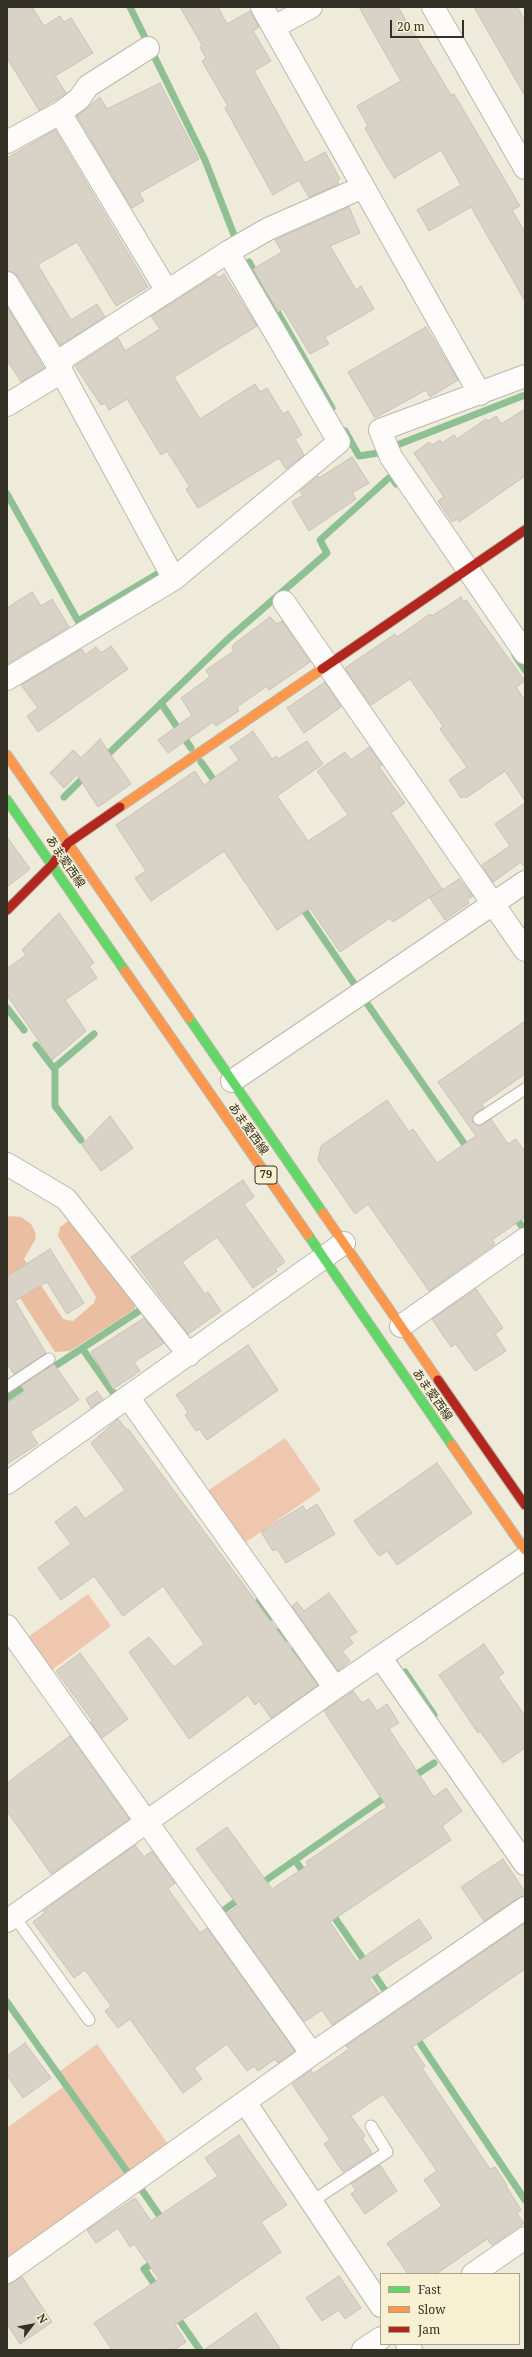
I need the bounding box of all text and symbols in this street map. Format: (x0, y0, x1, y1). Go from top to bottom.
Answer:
scale bar (392, 12, 466, 38)
text: 20 m (397, 18, 425, 35)
street label: あま愛西線 (42, 833, 88, 891)
street label: あま愛西線 (225, 1100, 271, 1158)
road number: 79 (255, 1166, 277, 1184)
street label: あま愛西線 (409, 1366, 455, 1424)
legend (380, 2273, 520, 2345)
text: Fast (418, 2281, 441, 2298)
text: Slow (418, 2301, 446, 2318)
north arrow (12, 2305, 52, 2345)
text: N (34, 2311, 51, 2326)
text: Jam (418, 2321, 440, 2338)

